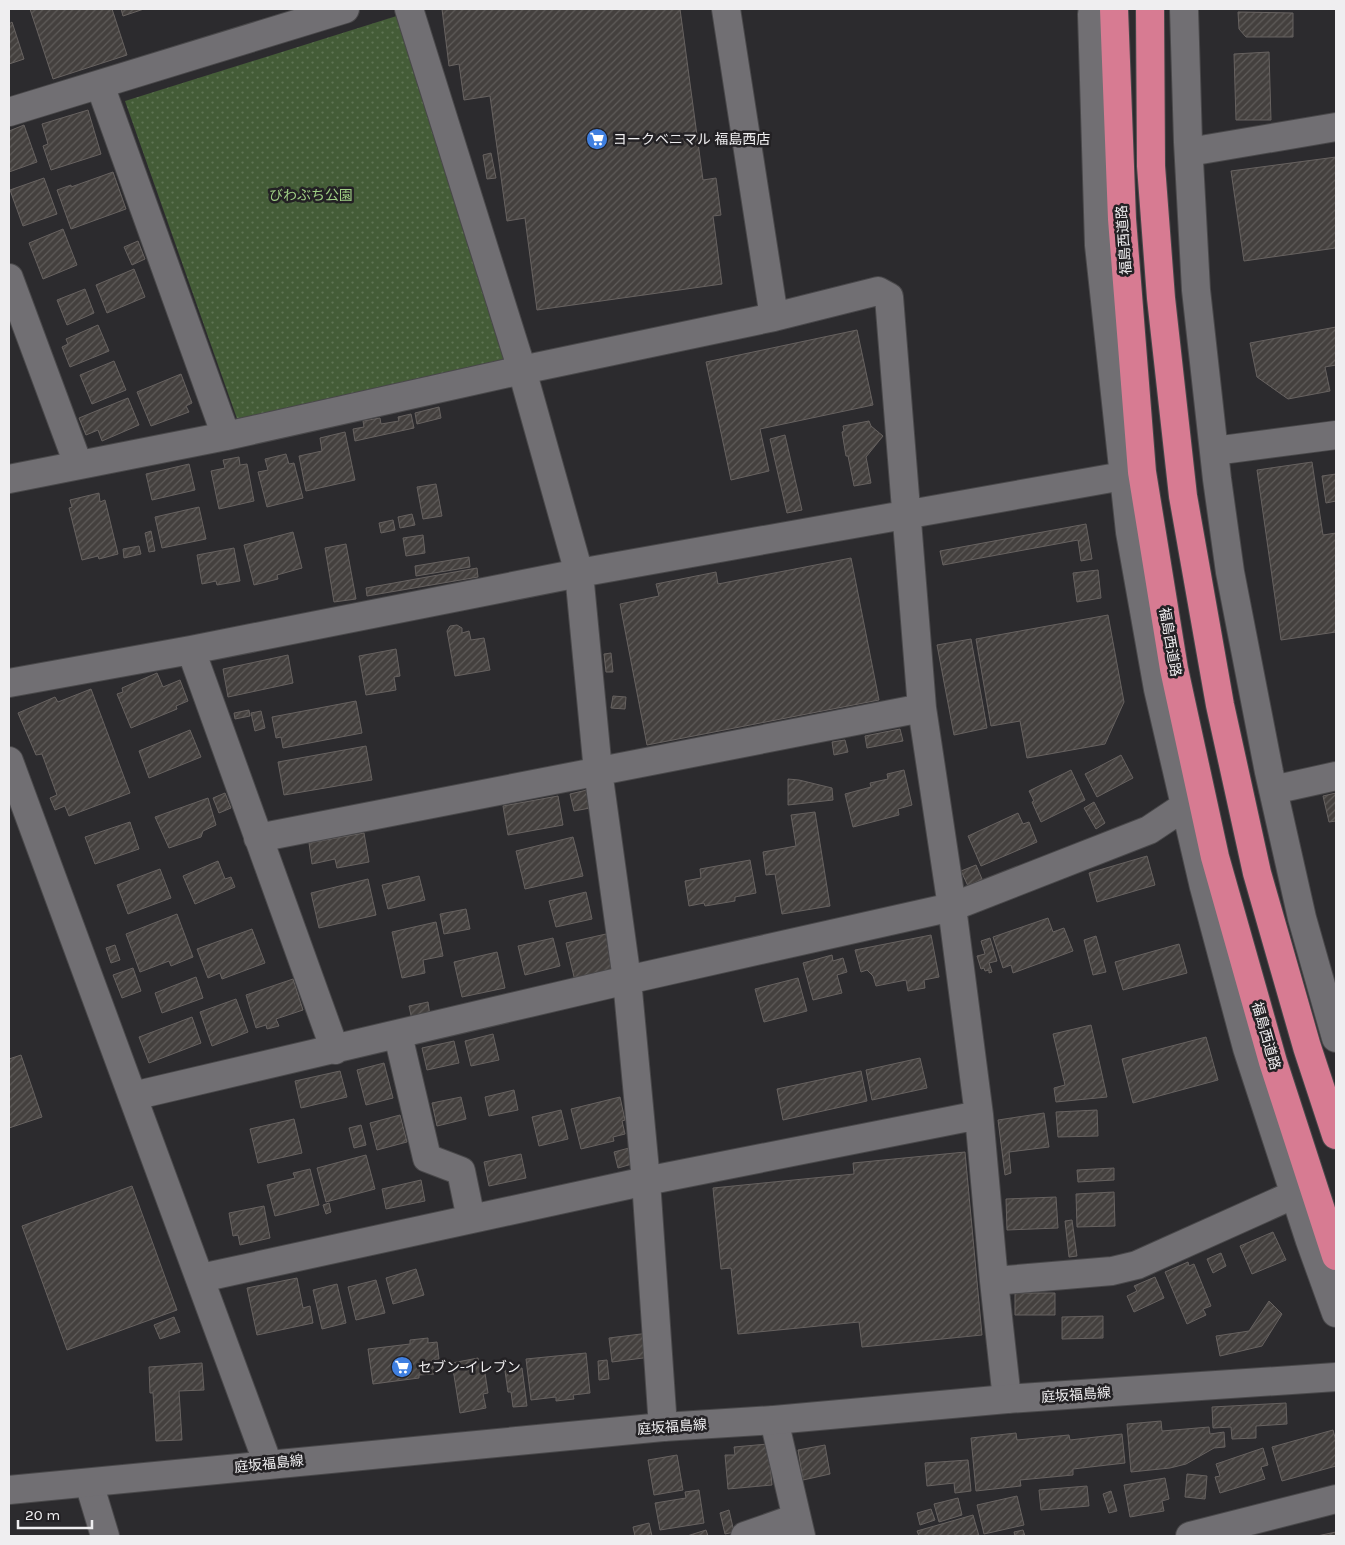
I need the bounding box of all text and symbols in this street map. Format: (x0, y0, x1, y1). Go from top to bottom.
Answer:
supermarket icon: ヨークベニマル 福島西店 (585, 127, 609, 151)
place label: ヨークベニマル 福島西店 (613, 131, 770, 148)
park label: びわぶち公園 (269, 187, 353, 204)
street label: 福島西道路 (1113, 204, 1135, 276)
street label: 福島西道路 (1156, 606, 1184, 678)
street label: 福島西道路 (1248, 1000, 1284, 1072)
supermarket icon: セブン-イレブン (390, 1355, 414, 1379)
place label: セブン-イレブン (418, 1359, 521, 1376)
street label: 庭坂福島線 (1040, 1384, 1112, 1406)
street label: 庭坂福島線 (636, 1416, 708, 1438)
street label: 庭坂福島線 (233, 1452, 305, 1476)
scale bar (18, 1498, 91, 1530)
text: 20 m (25, 1506, 60, 1524)

